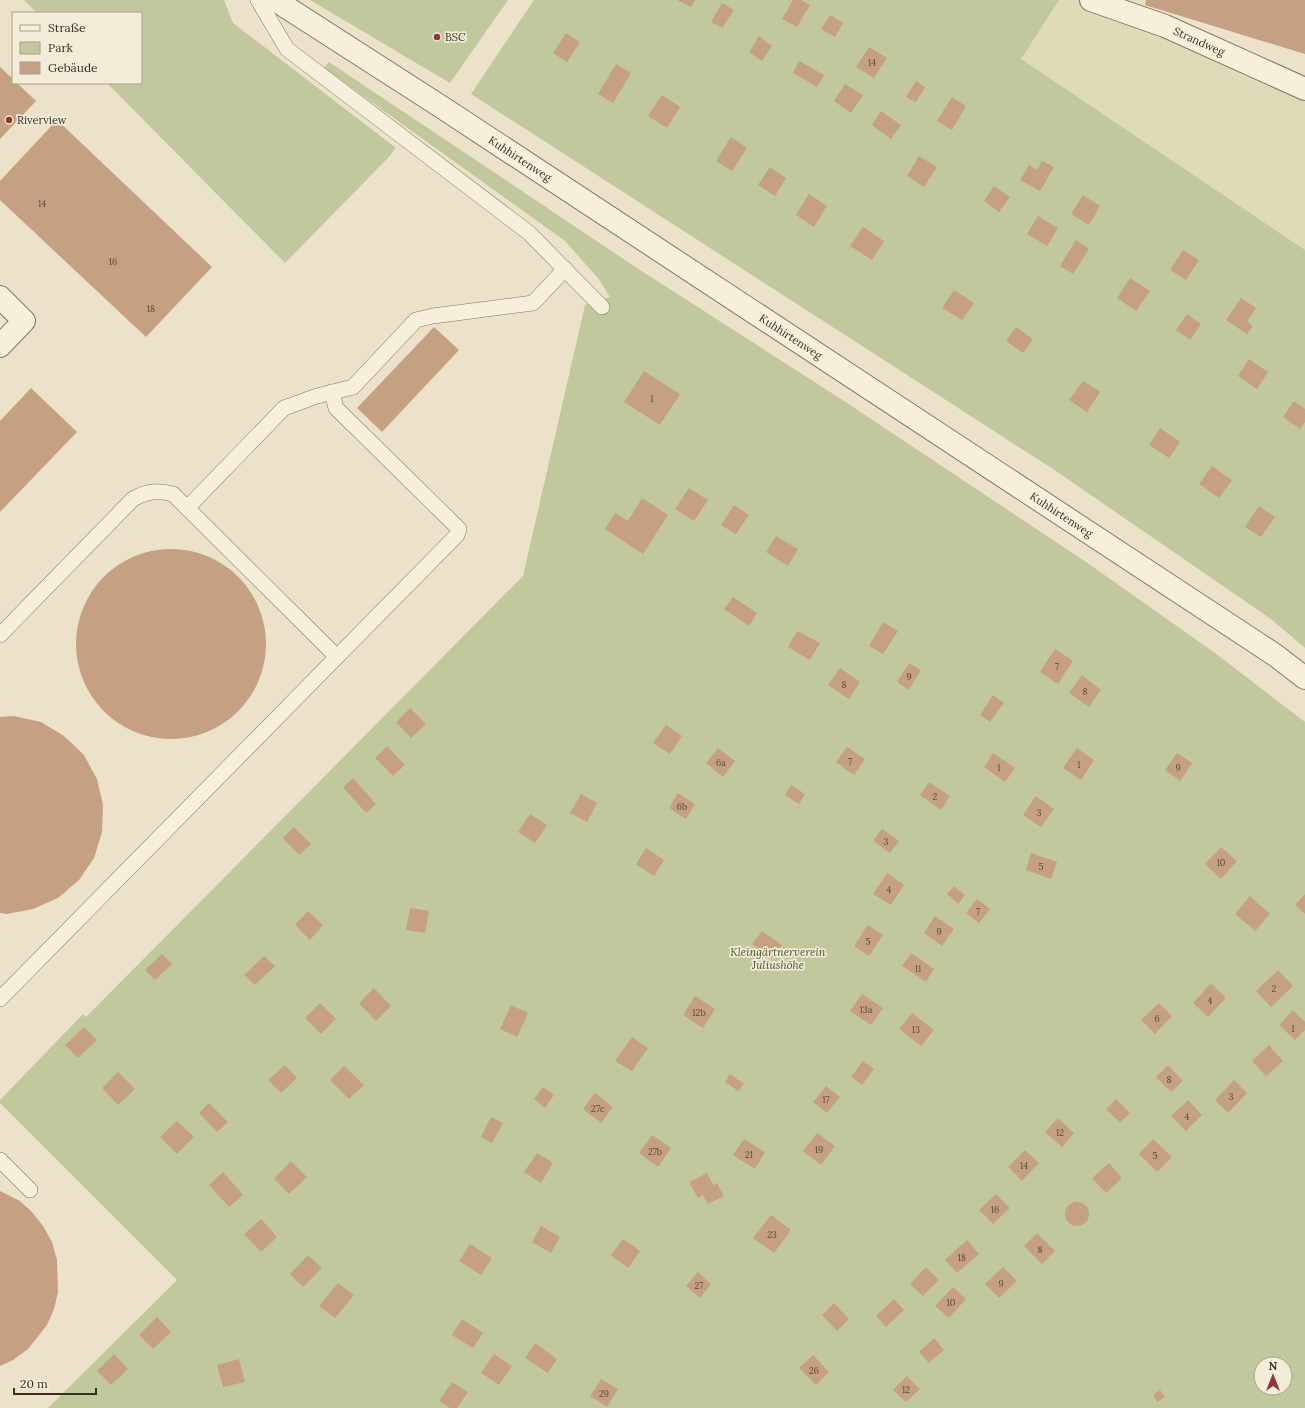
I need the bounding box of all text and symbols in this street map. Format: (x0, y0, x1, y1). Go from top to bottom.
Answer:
legend (12, 12, 142, 84)
text: Straße (48, 20, 86, 35)
street label: Strandweg (1171, 24, 1228, 59)
place label: BSC (445, 30, 466, 44)
marker: BSC (432, 32, 442, 42)
text: Park (48, 40, 74, 55)
house number: 14 (868, 57, 876, 68)
text: Gebäude (48, 60, 98, 75)
place label: Riverview (17, 113, 67, 127)
marker: Riverview (4, 115, 14, 125)
street label: Kuhhirtenweg (486, 133, 555, 185)
house number: 14 (38, 198, 46, 209)
house number: 16 (109, 256, 117, 267)
house number: 18 (147, 303, 155, 314)
street label: Kuhhirtenweg (757, 311, 826, 363)
house number: 1 (650, 393, 654, 404)
street label: Kuhhirtenweg (1027, 489, 1097, 541)
house number: 7 (1055, 661, 1059, 672)
house number: 9 (906, 671, 912, 682)
house number: 8 (841, 679, 847, 690)
house number: 8 (1082, 686, 1088, 697)
house number: 7 (848, 756, 852, 767)
house number: 6a (716, 757, 726, 768)
house number: 1 (1077, 759, 1081, 770)
house number: 1 (997, 762, 1001, 773)
house number: 9 (1175, 762, 1181, 773)
house number: 2 (933, 791, 938, 802)
house number: 6b (677, 801, 687, 812)
house number: 3 (1036, 807, 1042, 818)
house number: 3 (883, 836, 889, 847)
house number: 10 (1217, 857, 1226, 868)
house number: 5 (1039, 861, 1044, 872)
house number: 4 (887, 884, 892, 895)
house number: 7 (976, 906, 980, 917)
house number: 9 (936, 926, 942, 937)
house number: 5 (866, 936, 871, 947)
park label: Kleingärtnerverein Juliushöhe (730, 945, 826, 972)
house number: 11 (915, 963, 921, 974)
house number: 2 (1272, 983, 1277, 994)
house number: 4 (1208, 995, 1213, 1006)
house number: 13a (860, 1004, 873, 1015)
house number: 12b (692, 1007, 706, 1018)
house number: 6 (1154, 1013, 1160, 1024)
house number: 1 (1291, 1023, 1295, 1034)
house number: 13 (912, 1024, 920, 1035)
house number: 8 (1166, 1074, 1172, 1085)
house number: 3 (1228, 1091, 1234, 1102)
house number: 17 (822, 1094, 830, 1105)
house number: 27c (591, 1103, 605, 1114)
house number: 4 (1185, 1111, 1190, 1122)
house number: 12 (1056, 1127, 1064, 1138)
house number: 19 (815, 1144, 823, 1155)
house number: 27b (648, 1146, 662, 1157)
house number: 21 (745, 1149, 753, 1160)
house number: 5 (1153, 1150, 1158, 1161)
house number: 14 (1020, 1160, 1028, 1171)
house number: 16 (991, 1204, 999, 1215)
house number: 23 (767, 1229, 777, 1240)
house number: 8 (1037, 1244, 1043, 1255)
house number: 18 (958, 1252, 966, 1263)
house number: 9 (998, 1278, 1004, 1289)
house number: 27 (695, 1280, 703, 1291)
house number: 10 (947, 1297, 956, 1308)
north arrow (1253, 1356, 1293, 1396)
text: N (1269, 1359, 1278, 1373)
house number: 26 (809, 1365, 819, 1376)
scale bar (14, 1370, 96, 1396)
text: 20 m (20, 1376, 48, 1391)
house number: 12 (902, 1384, 910, 1395)
house number: 29 (599, 1388, 609, 1399)

